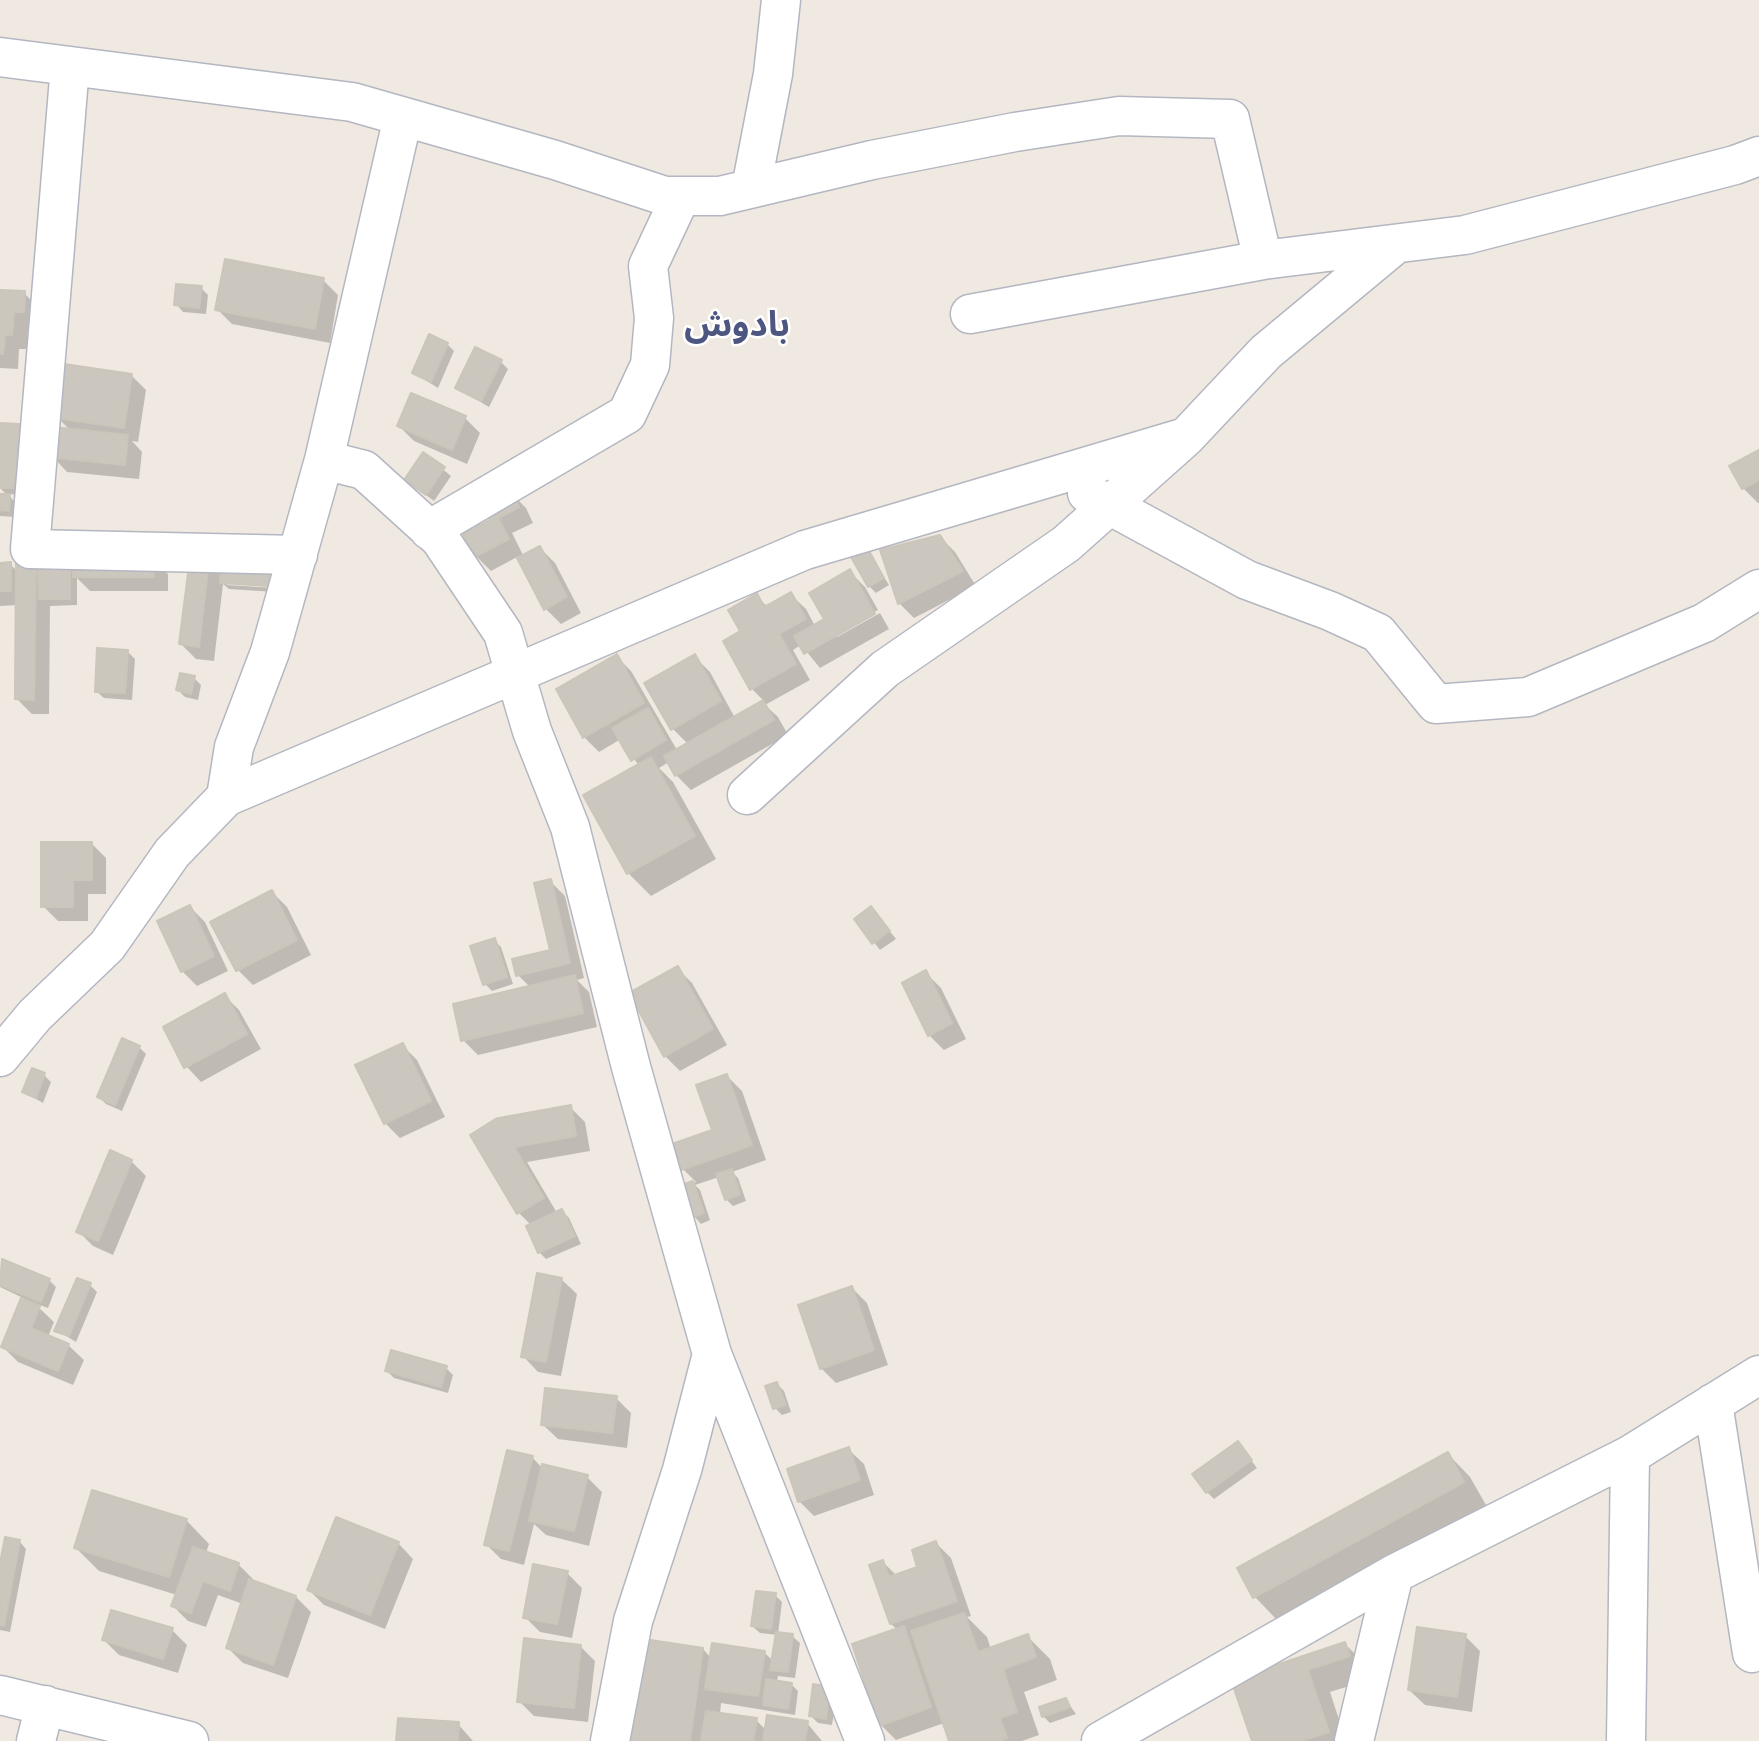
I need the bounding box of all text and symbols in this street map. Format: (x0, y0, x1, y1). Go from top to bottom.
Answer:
district label: بادوش (684, 307, 790, 349)

